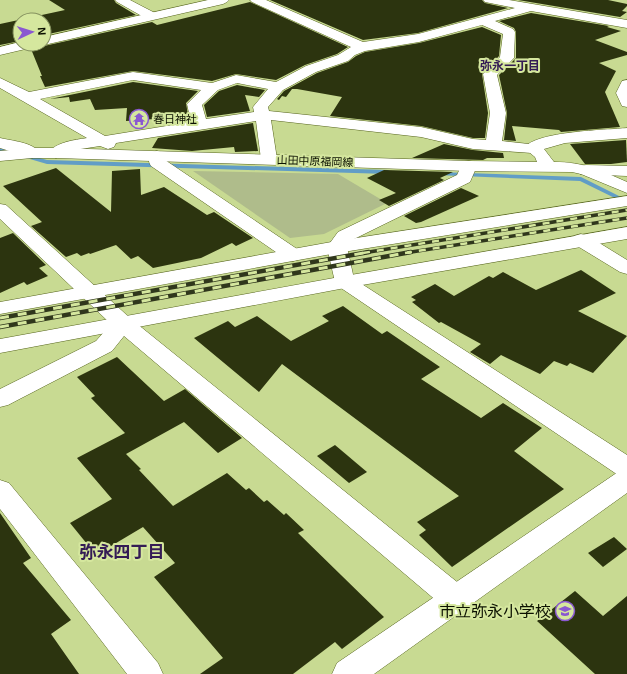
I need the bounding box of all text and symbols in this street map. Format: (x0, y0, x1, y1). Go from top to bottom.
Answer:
north arrow (12, 12, 52, 52)
text: N (36, 27, 48, 36)
district label: 弥永一丁目 (480, 59, 540, 73)
temple icon: 春日神社 (128, 108, 150, 130)
place label: 春日神社 (153, 113, 197, 125)
street label: 山田中原福岡線 (276, 154, 354, 168)
district label: 弥永四丁目 (80, 543, 165, 562)
school or university icon: 市立弥永小学校 (554, 600, 576, 622)
place label: 市立弥永小学校 (439, 603, 551, 620)

